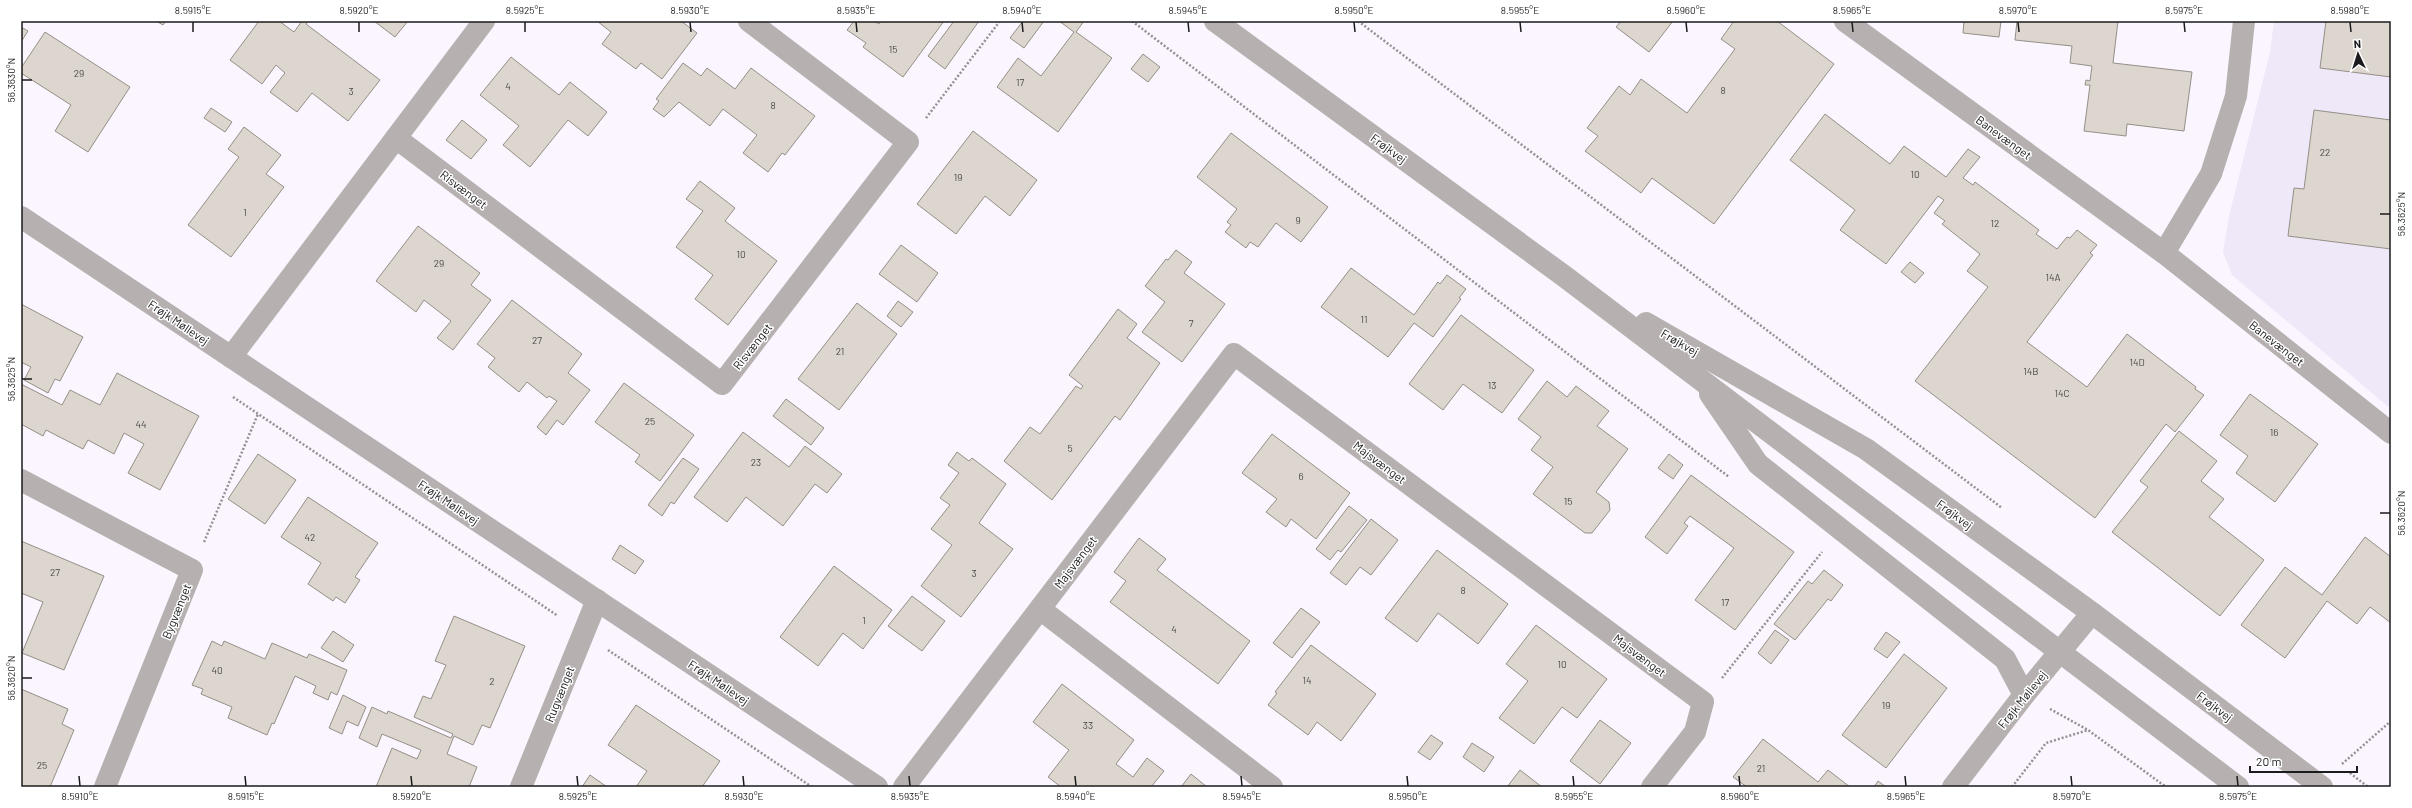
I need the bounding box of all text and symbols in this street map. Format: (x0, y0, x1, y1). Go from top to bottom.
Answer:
text: 8.5915°E (175, 4, 211, 16)
text: 8.5920°E (339, 4, 379, 16)
text: 8.5925°E (506, 4, 544, 16)
text: 8.5930°E (671, 4, 710, 16)
text: 8.5935°E (837, 4, 875, 16)
text: 8.5940°E (1002, 4, 1042, 16)
text: 8.5945°E (1169, 4, 1207, 16)
text: 8.5950°E (1335, 4, 1374, 16)
text: 8.5955°E (1501, 4, 1539, 16)
text: 8.5960°E (1667, 4, 1706, 16)
text: 8.5965°E (1833, 4, 1871, 16)
text: 8.5970°E (1999, 4, 2037, 16)
text: 8.5975°E (2165, 4, 2203, 16)
text: 8.5980°E (2330, 4, 2370, 16)
north arrow (2338, 34, 2378, 74)
text: N (2353, 37, 2361, 50)
house number: 15 (889, 43, 897, 55)
text: 56.3630°N (5, 58, 17, 102)
house number: 29 (74, 67, 84, 79)
house number: 17 (1016, 76, 1024, 88)
house number: 4 (505, 80, 511, 92)
house number: 8 (1720, 84, 1726, 96)
house number: 3 (348, 85, 354, 97)
house number: 8 (770, 99, 776, 111)
street label: Banevænget (1973, 112, 2035, 162)
street label: Frøjkvej (1368, 130, 1410, 166)
house number: 22 (2320, 146, 2330, 158)
street label: Risvænget (438, 167, 490, 211)
house number: 10 (1910, 168, 1920, 180)
house number: 19 (954, 171, 962, 183)
text: 56.3625°N (2395, 192, 2407, 236)
house number: 1 (243, 206, 247, 218)
house number: 9 (1295, 214, 1301, 226)
house number: 12 (1991, 217, 1999, 229)
house number: 10 (736, 248, 746, 260)
house number: 29 (434, 257, 444, 269)
house number: 14A (2045, 271, 2061, 283)
street label: Frøjk Møllevej (146, 297, 212, 347)
house number: 11 (1360, 313, 1368, 325)
house number: 7 (1189, 317, 1194, 329)
street label: Banevænget (2247, 317, 2307, 369)
street label: Risvænget (730, 320, 774, 372)
street label: Frøjkvej (1659, 326, 1701, 358)
house number: 27 (532, 334, 542, 346)
house number: 21 (836, 345, 844, 357)
house number: 14D (2129, 356, 2145, 368)
text: 56.3625°N (5, 357, 17, 401)
house number: 14B (2023, 365, 2039, 377)
house number: 13 (1488, 379, 1496, 391)
house number: 14C (2054, 387, 2070, 399)
house number: 25 (645, 415, 655, 427)
house number: 44 (135, 418, 147, 430)
house number: 16 (2270, 426, 2278, 438)
street label: Majsvænget (1351, 438, 1409, 486)
house number: 5 (1067, 442, 1073, 454)
house number: 23 (751, 456, 761, 468)
house number: 6 (1298, 470, 1304, 482)
street label: Frøjk Møllevej (416, 477, 482, 527)
text: 56.3620°N (2395, 491, 2407, 535)
house number: 15 (1564, 495, 1572, 507)
street label: Frøjkvej (1934, 496, 1976, 532)
house number: 42 (305, 531, 315, 543)
street label: Majsvænget (1051, 533, 1099, 591)
house number: 27 (50, 566, 60, 578)
house number: 3 (971, 567, 977, 579)
street label: Bygvænget (159, 581, 193, 641)
house number: 8 (1460, 584, 1466, 596)
house number: 17 (1721, 596, 1729, 608)
house number: 1 (862, 614, 866, 626)
house number: 4 (1171, 623, 1177, 635)
street label: Majsvænget (1611, 631, 1669, 679)
text: 56.3620°N (5, 656, 17, 700)
street label: Frøjk Møllevej (686, 657, 752, 707)
house number: 10 (1557, 658, 1567, 670)
house number: 40 (211, 664, 223, 676)
street label: Rugvænget (541, 664, 577, 724)
street label: Frøjk Møllevej (1994, 667, 2050, 731)
house number: 14 (1302, 674, 1312, 686)
house number: 2 (489, 675, 495, 687)
street label: Frøjkvej (2194, 688, 2236, 724)
house number: 19 (1882, 699, 1890, 711)
house number: 33 (1083, 719, 1093, 731)
scale bar (2250, 748, 2357, 774)
text: 20 m (2256, 754, 2282, 768)
house number: 25 (37, 759, 47, 771)
house number: 21 (1757, 762, 1765, 774)
text: 8.5910°E (61, 790, 99, 802)
text: 8.5915°E (228, 790, 264, 802)
text: 8.5920°E (392, 790, 432, 802)
text: 8.5925°E (559, 790, 597, 802)
text: 8.5930°E (725, 790, 764, 802)
text: 8.5935°E (891, 790, 929, 802)
text: 8.5940°E (1056, 790, 1096, 802)
text: 8.5945°E (1223, 790, 1261, 802)
text: 8.5950°E (1389, 790, 1428, 802)
text: 8.5955°E (1555, 790, 1593, 802)
text: 8.5960°E (1721, 790, 1760, 802)
text: 8.5965°E (1887, 790, 1925, 802)
text: 8.5970°E (2053, 790, 2091, 802)
text: 8.5975°E (2219, 790, 2257, 802)

